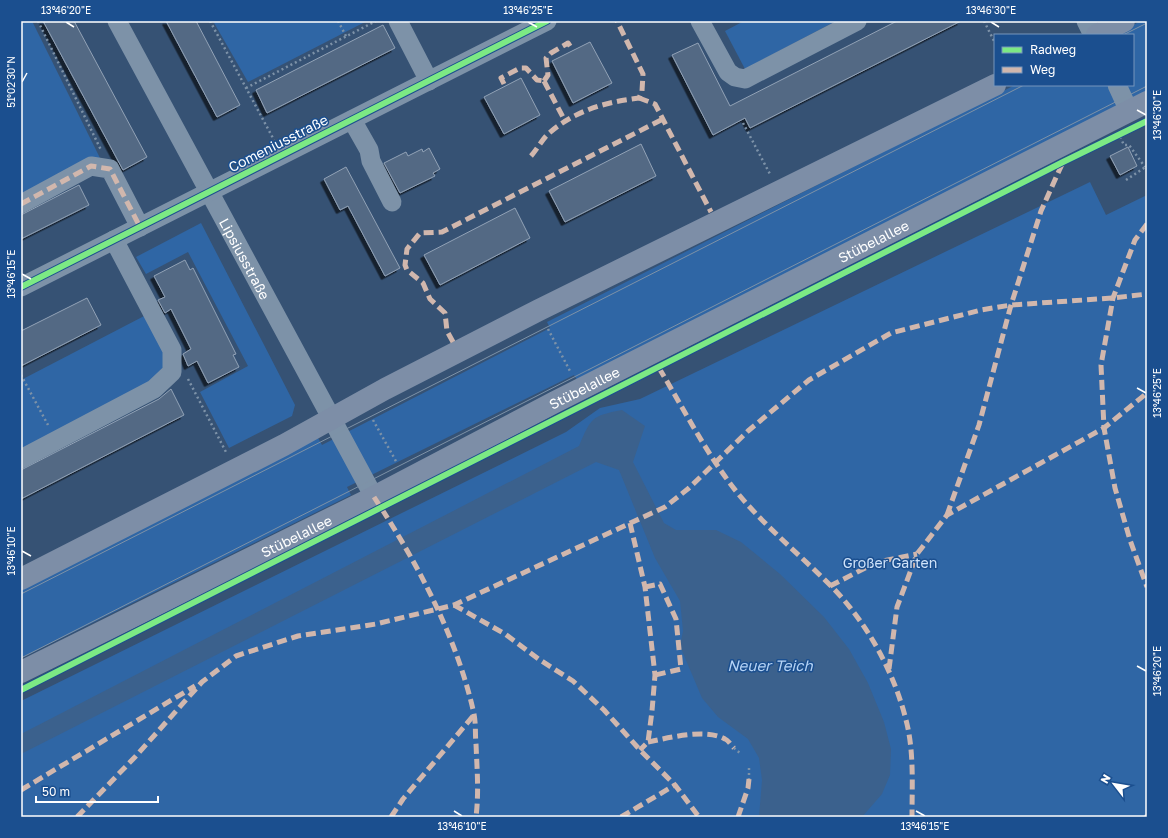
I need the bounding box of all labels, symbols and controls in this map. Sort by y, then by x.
text: 13°46'20"E [41,4,91,16]
text: 13°46'25"E [503,4,553,16]
text: 13°46'30"E [966,4,1016,16]
legend [994,34,1134,86]
text: Radweg [1030,42,1076,57]
text: 51°02'30"N [5,56,17,108]
text: Weg [1030,62,1055,77]
text: 13°46'30"E [1151,90,1163,140]
street label: Comeniusstraße [226,111,330,175]
street label: Lipsiusstraße [216,215,274,302]
street label: Stübelallee [835,216,911,266]
text: 13°46'15"E [5,250,17,298]
street label: Stübelallee [546,362,622,412]
text: 13°46'25"E [1151,368,1163,418]
street label: Stübelallee [258,511,334,560]
text: 13°46'10"E [5,526,17,576]
park label: Großer Garten [843,554,937,571]
text: 13°46'20"E [1151,646,1163,696]
water label: Neuer Teich [727,656,814,674]
north arrow [1094,764,1134,804]
text: N [1097,772,1113,786]
scale bar [36,778,158,804]
text: 50 m [42,784,70,799]
text: 13°46'10"E [437,820,487,832]
text: 13°46'15"E [901,820,949,832]

